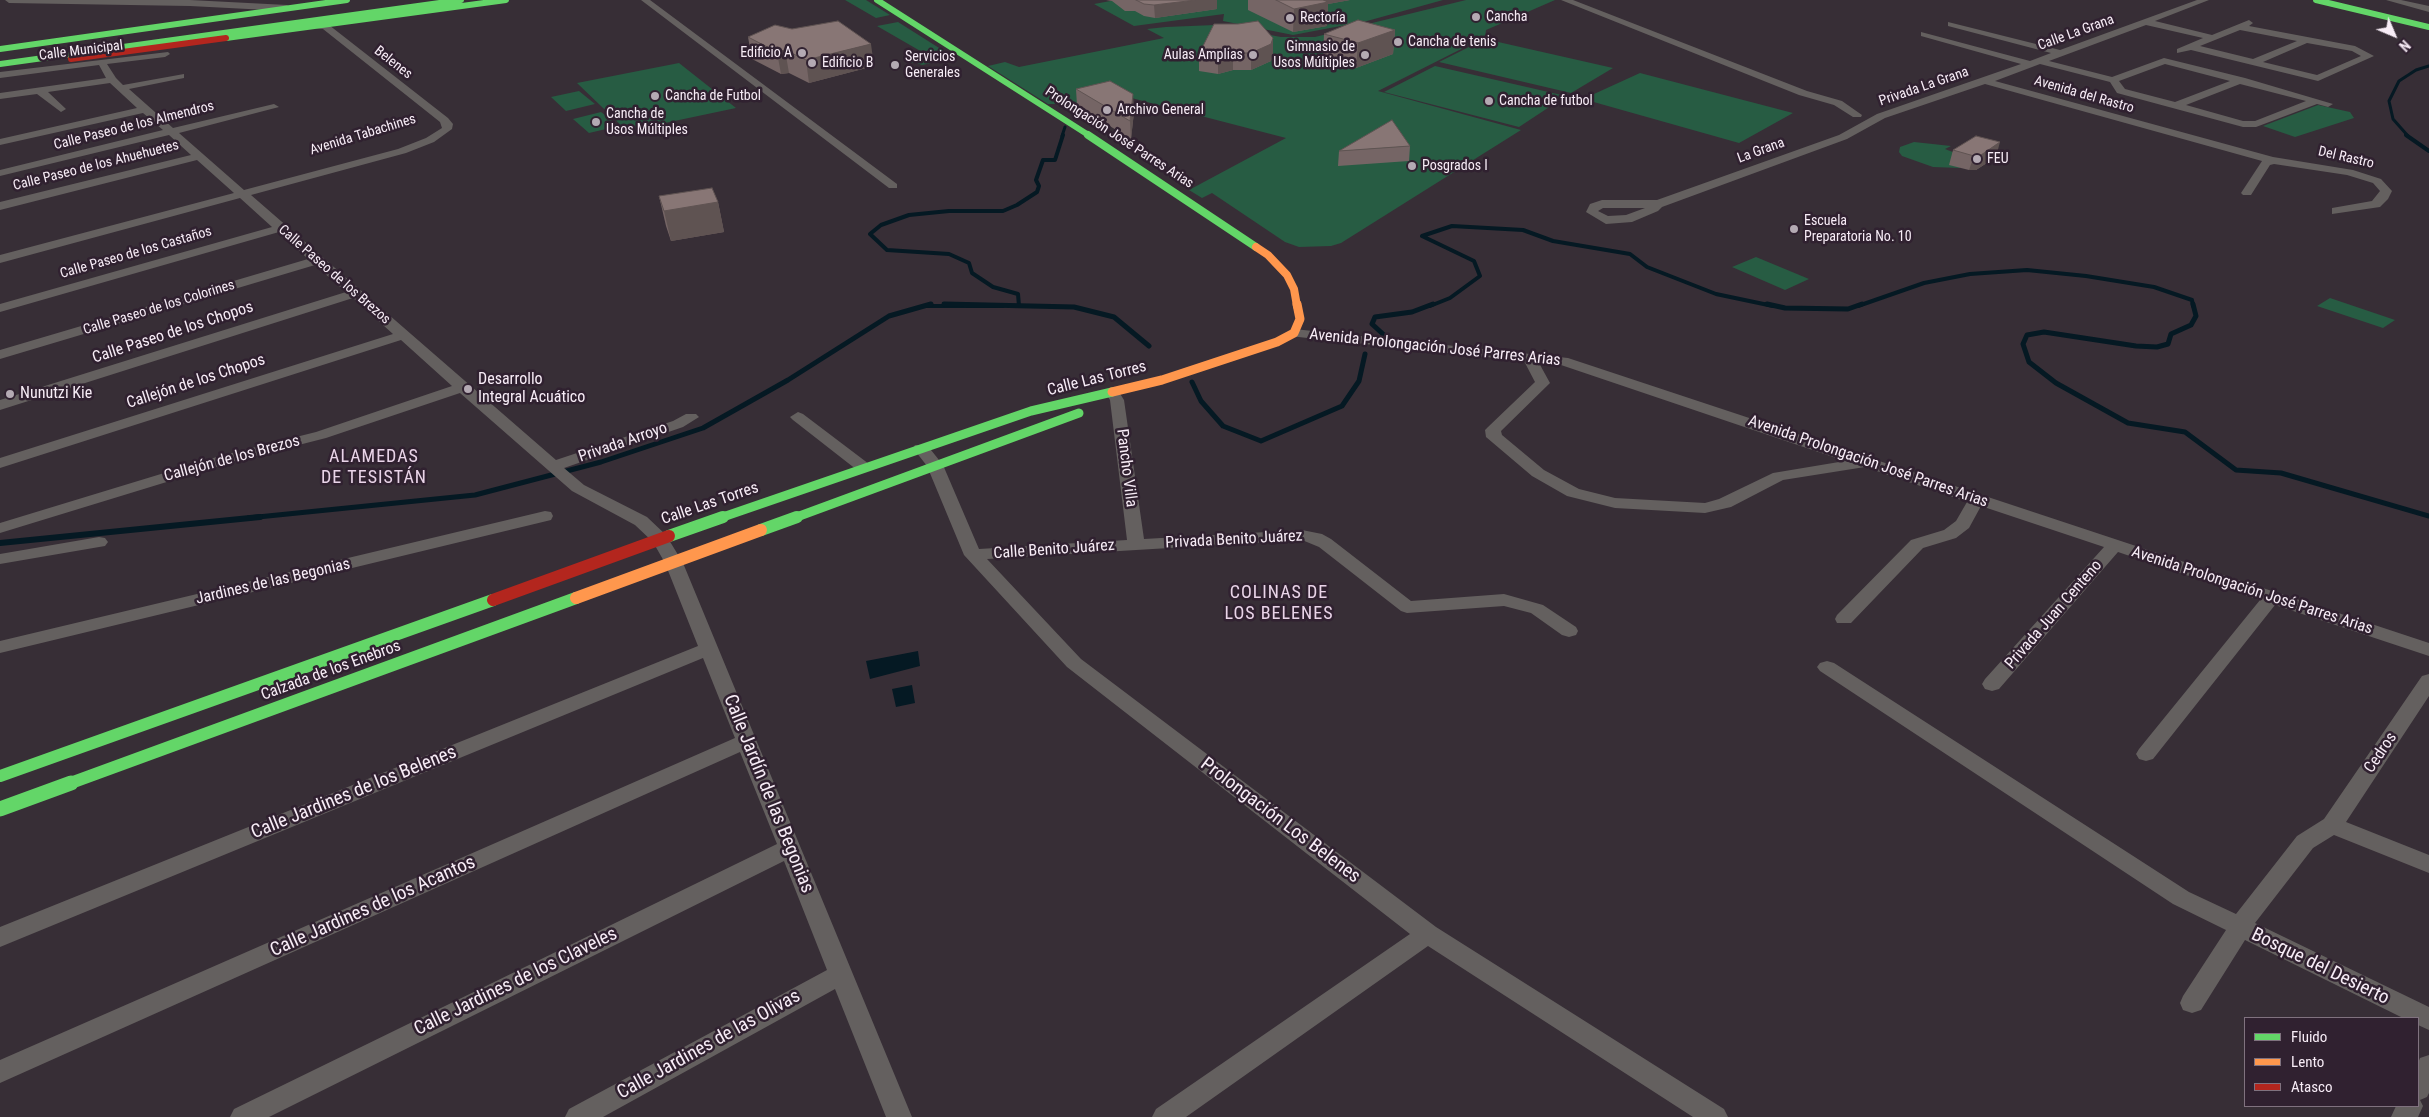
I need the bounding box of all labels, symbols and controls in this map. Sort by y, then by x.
place label: Cancha [1486,9,1527,25]
place label: Rectoría [1300,10,1346,26]
north arrow [2369,10,2419,60]
marker: Cancha [1470,11,1482,23]
street label: Calle La Grana [2036,11,2116,55]
marker: Rectoría [1284,12,1296,24]
place label: Cancha de tenis [1408,34,1496,50]
marker: Cancha de tenis [1392,36,1404,48]
text: N [2396,37,2413,54]
street label: Calle Municipal [38,38,124,64]
place label: Gimnasio de Usos Múltiples [1273,39,1355,72]
street label: Belenes [371,43,415,83]
place label: Edificio A [740,45,792,61]
marker: Edificio A [796,47,808,59]
place label: Aulas Amplias [1164,47,1243,63]
place label: Servicios Generales [905,49,960,82]
marker: Aulas Amplias [1247,49,1259,61]
marker: Gimnasio de Usos Múltiples [1359,49,1371,61]
place label: Edificio B [822,55,873,71]
marker: Edificio B [806,57,818,69]
marker: Servicios Generales [889,59,901,71]
street label: Privada La Grana [1877,64,1971,110]
street label: Avenida del Rastro [2032,73,2136,117]
street label: Prolongación José Parres Arias [1042,84,1196,192]
place label: Cancha de Futbol [665,88,761,104]
marker: Cancha de Futbol [649,90,661,102]
place label: Cancha de futbol [1499,93,1593,109]
marker: Cancha de futbol [1483,95,1495,107]
street label: Calle Paseo de los Almendros [52,98,216,154]
place label: Archivo General [1117,102,1204,118]
marker: Archivo General [1101,104,1113,116]
place label: Cancha de Usos Múltiples [606,106,688,138]
street label: Avenida Tabachines [308,111,418,159]
marker: Cancha de Usos Múltiples [590,116,602,128]
street label: La Grana [1735,135,1787,167]
street label: Calle Paseo de los Ahuehuetes [11,137,181,195]
street label: Del Rastro [2316,143,2376,173]
place label: FEU [1987,151,2009,167]
marker: FEU [1971,153,1983,165]
place label: Posgrados I [1422,158,1488,174]
marker: Posgrados I [1406,160,1418,172]
place label: Escuela Preparatoria No. 10 [1804,213,1912,246]
street label: Calle Paseo de los Brezos [275,222,393,328]
street label: Calle Paseo de los Castaños [58,223,214,283]
marker: Escuela Preparatoria No. 10 [1788,223,1800,235]
street label: Calle Paseo de los Colorines [81,277,237,339]
street label: Calle Paseo de los Chopos [90,298,256,368]
street label: Avenida Prolongación José Parres Arias [1308,325,1562,371]
street label: Callejón de los Chopos [124,351,268,413]
street label: Calle Las Torres [1045,357,1149,401]
place label: Desarrollo Integral Acuático [478,370,585,408]
marker: Desarrollo Integral Acuático [462,383,474,395]
place label: Nunutzi Kie [20,384,92,404]
marker: Nunutzi Kie [4,388,16,400]
street label: Avenida Prolongación José Parres Arias [1746,412,1990,512]
street label: Privada Arroyo [576,419,670,467]
street label: Pancho Villa [1112,428,1140,508]
street label: Callejón de los Brezos [162,432,302,486]
district label: ALAMEDAS DE TESISTÁN [320,446,428,488]
street label: Calle Las Torres [659,478,761,530]
street label: Privada Benito Juárez [1165,527,1303,553]
street label: Calle Benito Juárez [993,536,1115,564]
street label: Avenida Prolongación José Parres Arias [2129,543,2375,639]
street label: Jardines de las Begonias [194,555,352,609]
street label: Privada Juan Centeno [2001,557,2107,673]
district label: COLINAS DE LOS BELENES [1223,582,1335,624]
street label: Calzada de los Enebros [259,637,403,705]
street label: Calle Jardín de las Begonias [718,691,818,897]
street label: Cedros [2361,729,2401,777]
street label: Calle Jardines de los Belenes [248,741,460,845]
street label: Prolongación Los Belenes [1196,753,1364,889]
street label: Calle Jardines de los Acantos [267,851,479,963]
street label: Calle Jardines de los Claveles [411,923,621,1041]
street label: Bosque del Desierto [2247,924,2393,1010]
street label: Calle Jardines de las Olivas [613,985,805,1105]
legend [2244,1017,2419,1107]
text: Fluido [2291,1028,2327,1046]
text: Lento [2291,1053,2324,1071]
text: Atasco [2291,1078,2332,1096]

